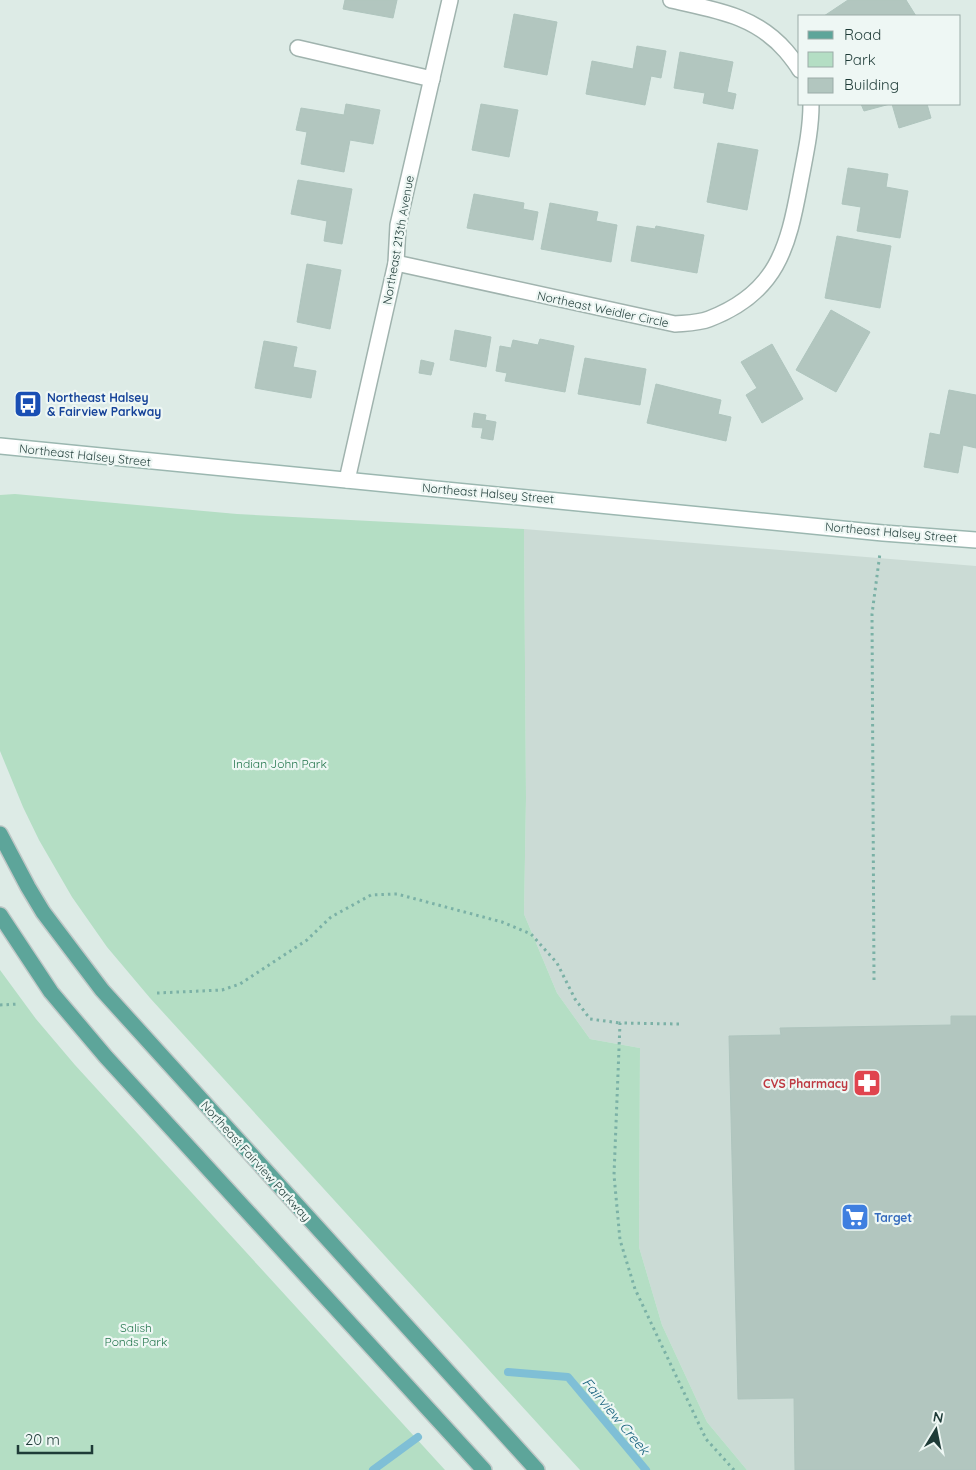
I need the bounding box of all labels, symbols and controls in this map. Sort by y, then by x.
legend [798,15,961,105]
text: Road [844,25,881,44]
text: Park [844,50,876,69]
text: Building [844,75,899,94]
street label: Northeast 213th Avenue [379,174,417,306]
street label: Northeast Weidler Circle [536,288,670,330]
bus stop icon: Northeast Halsey & Fairview Parkway [13,389,43,419]
place label: Northeast Halsey & Fairview Parkway [47,390,161,419]
street label: Northeast Halsey Street [18,441,152,469]
street label: Northeast Halsey Street [421,480,555,506]
street label: Northeast Halsey Street [824,519,958,545]
park label: Indian John Park [233,756,327,771]
pharmacy icon: CVS Pharmacy [852,1068,882,1098]
place label: CVS Pharmacy [763,1076,848,1091]
street label: Northeast Fairview Parkway [198,1098,314,1224]
supermarket icon: Target [840,1202,870,1232]
place label: Target [874,1210,912,1225]
park label: Salish Ponds Park [105,1320,167,1349]
water label: Fairview Creek [578,1374,655,1459]
north arrow [911,1405,961,1455]
text: N [932,1407,945,1427]
scale bar [18,1422,91,1454]
text: 20 m [25,1430,60,1449]

